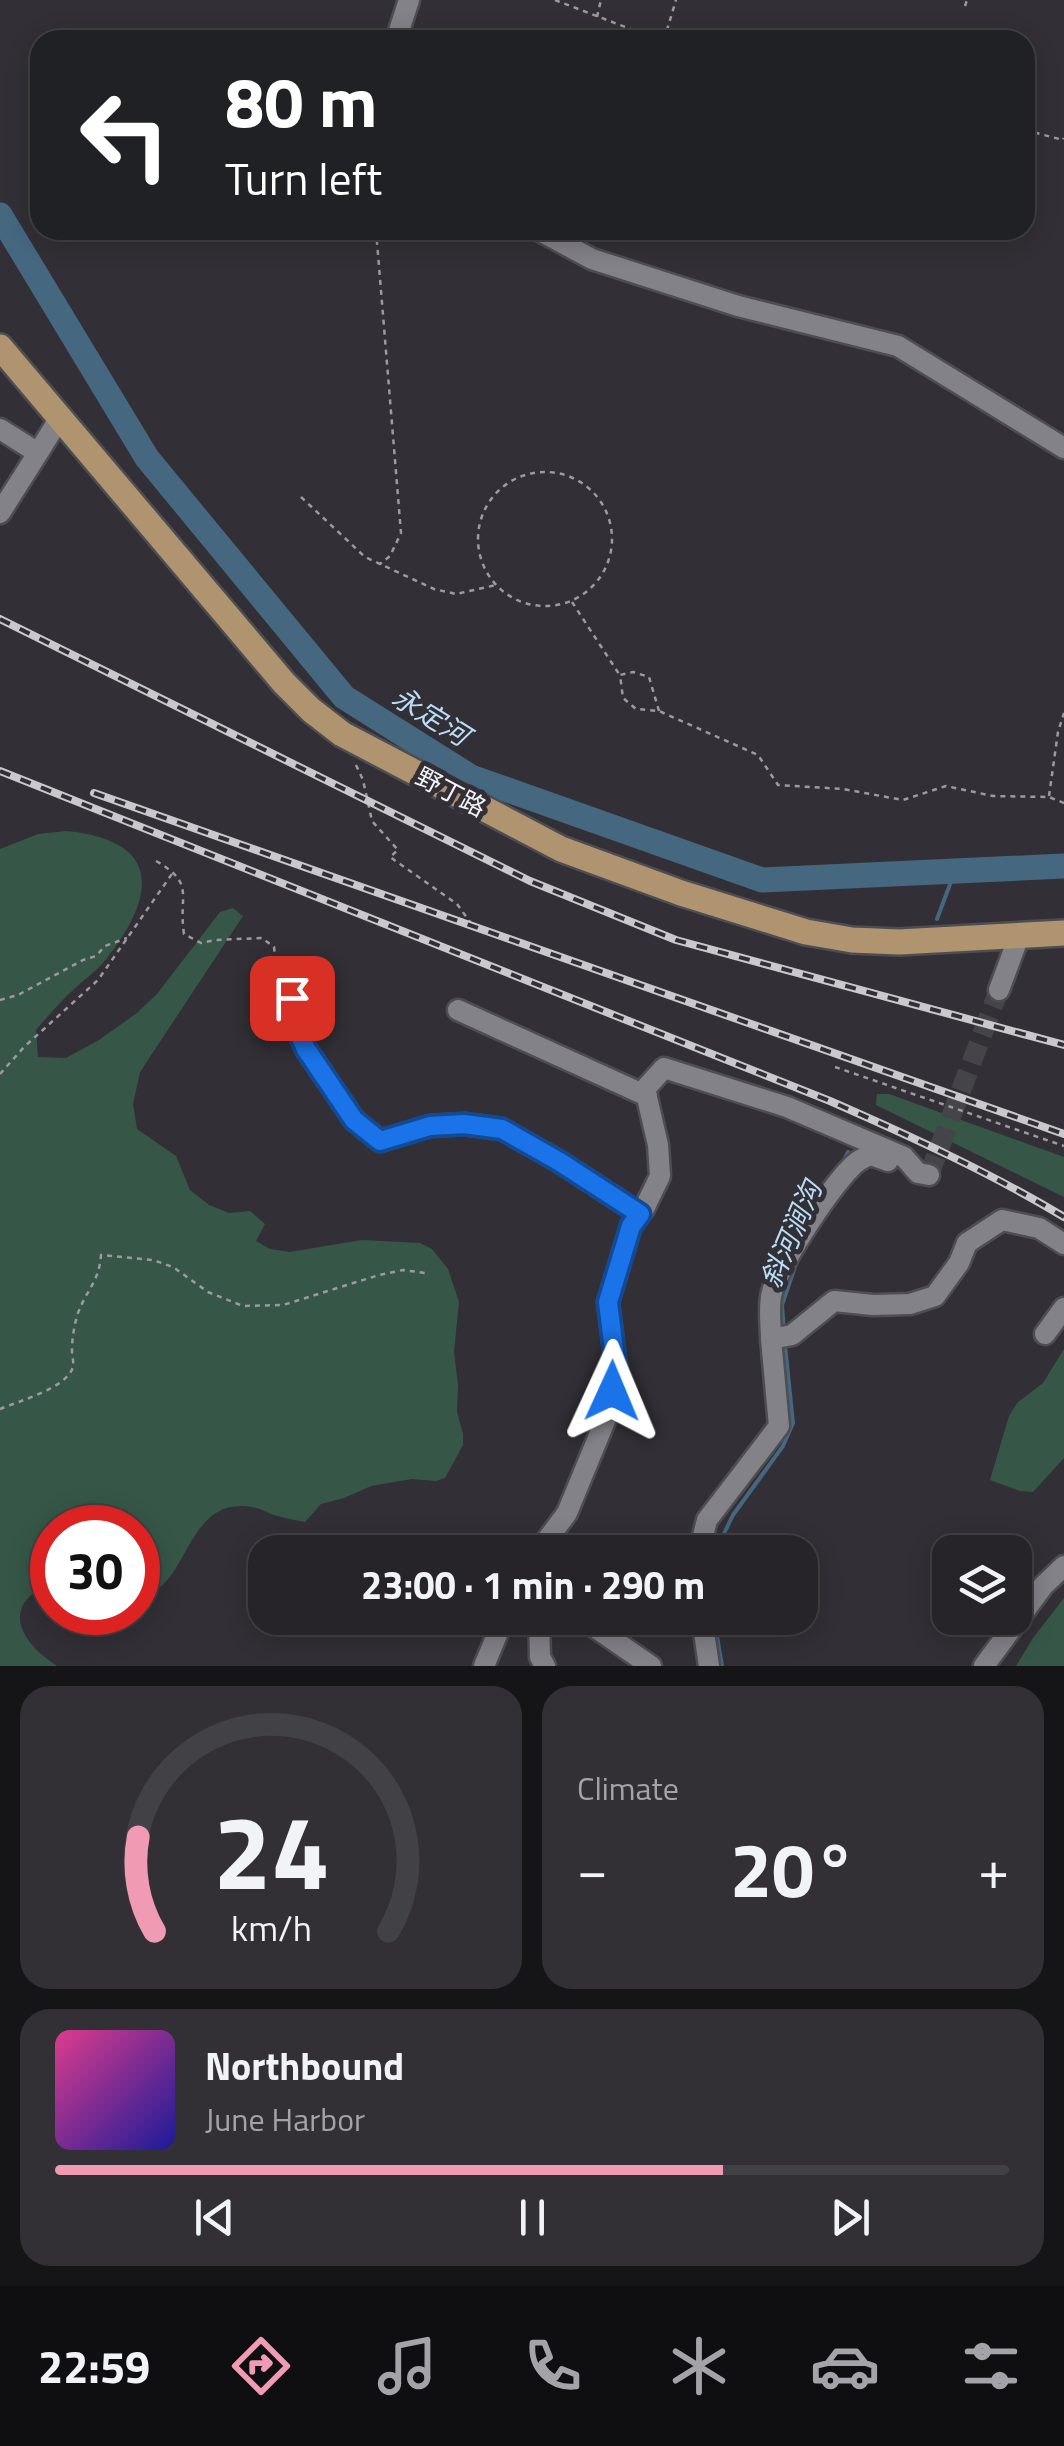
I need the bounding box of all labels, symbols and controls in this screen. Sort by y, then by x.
text: 80 m [225,48,378,154]
icon: left [60,70,190,200]
text: Turn left [225,144,382,212]
water label: 永定河 [384,675,483,759]
street label: 野丁路 [409,758,493,826]
pin [250,956,335,1041]
icon: arrive [265,971,320,1026]
water label: 斜河涧沟 [749,1171,833,1294]
position arrow [560,1339,664,1443]
speed limit sign: 30 [30,1505,160,1635]
map controls [932,1535,1032,1635]
button: layers [932,1535,1032,1635]
text: 23:00 · 1 min · 290 m [361,1556,705,1614]
text: Climate [577,1764,679,1812]
text: 24 [213,1771,329,1929]
text: 20° [730,1812,856,1926]
text: − [577,1827,608,1910]
text: + [978,1827,1009,1910]
text: km/h [231,1900,311,1955]
text: Northbound [205,2037,404,2095]
text: June Harbor [205,2095,365,2143]
icon: previous [187,2190,242,2245]
icon: pause [505,2190,560,2245]
icon: next [823,2190,878,2245]
icon: directions [226,2331,296,2401]
icon: music [372,2331,442,2401]
icon: phone [518,2331,588,2401]
icon: climate [664,2331,734,2401]
icon: car [810,2331,880,2401]
icon: filters [956,2331,1026,2401]
text: 22:59 [38,2332,150,2400]

